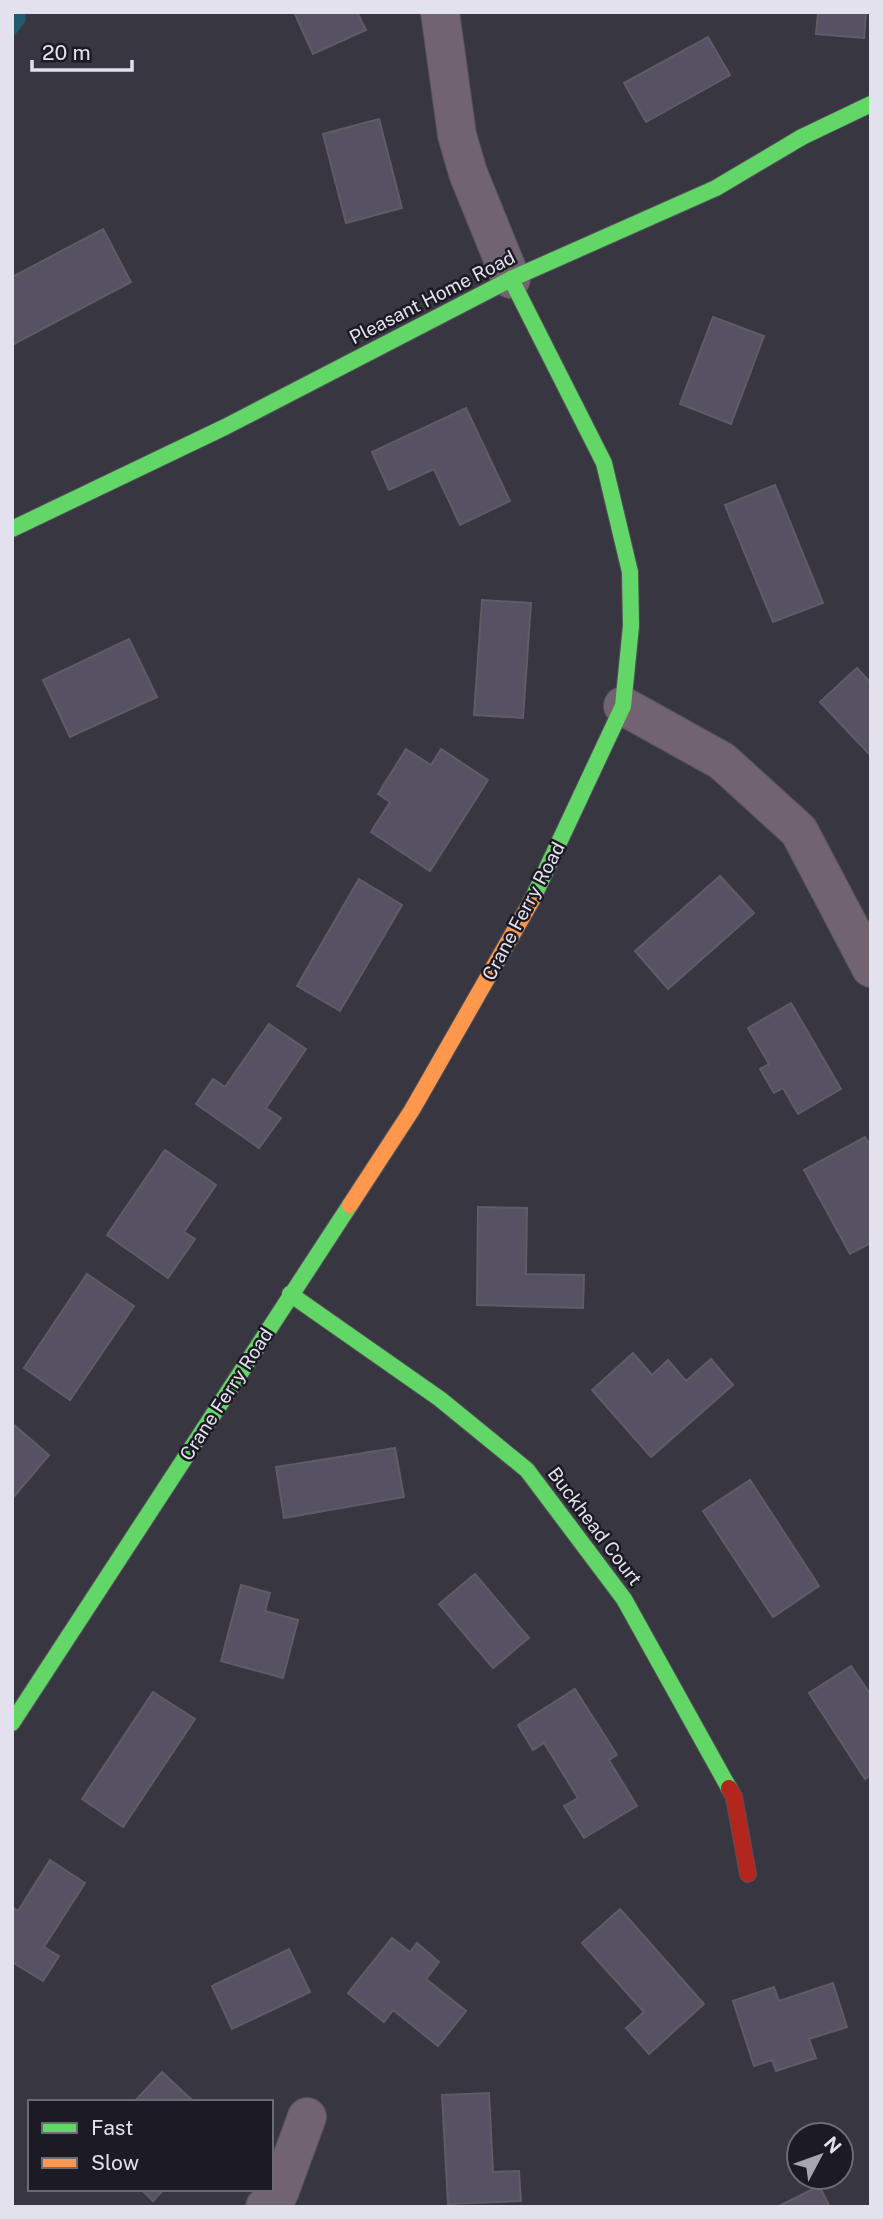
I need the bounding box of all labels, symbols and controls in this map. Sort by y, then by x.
scale bar [32,28,131,72]
text: 20 m [42,40,91,65]
street label: Pleasant Home Road [345,246,519,348]
street label: Crane Ferry Road [477,838,569,984]
street label: Crane Ferry Road [175,1324,277,1464]
street label: Buckhead Court [543,1463,647,1589]
legend [28,2100,273,2191]
text: Fast [91,2115,133,2140]
north arrow [785,2121,855,2191]
text: N [820,2132,846,2158]
text: Slow [91,2150,139,2175]

